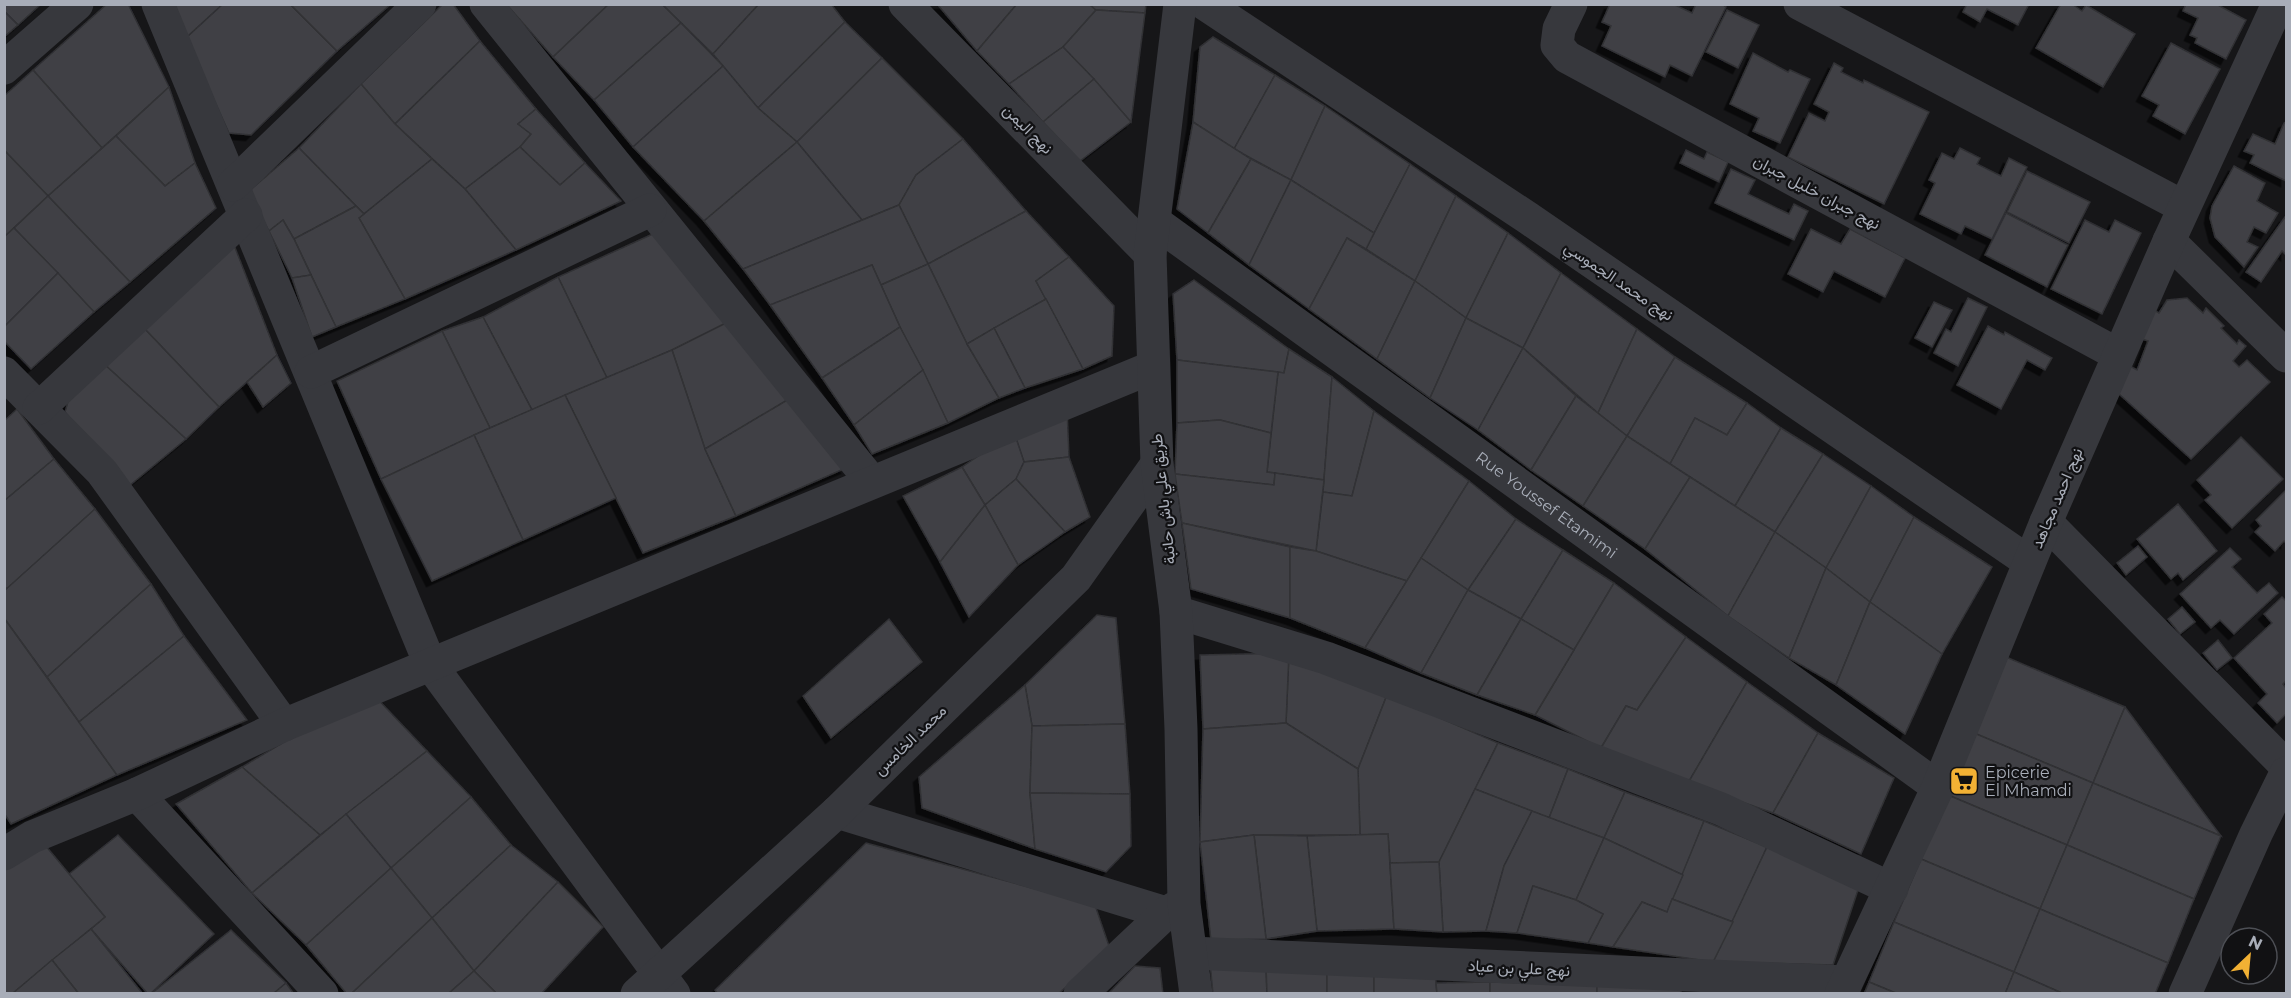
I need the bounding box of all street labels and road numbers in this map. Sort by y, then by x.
street label: نهج اليمن [998,100,1057,159]
street label: نهج جبران خليل جبران [1749,151,1884,235]
street label: نهج محمد الجموسي [1559,237,1677,328]
street label: طريق علي باش حانبة [1147,432,1183,565]
street label: نهج احمد مجاهد [2027,445,2089,552]
street label: Rue Youssef Etamimi [1472,447,1621,562]
street label: محمد الخامس [870,701,951,780]
street label: نهج علي بن عياد [1467,956,1571,984]

